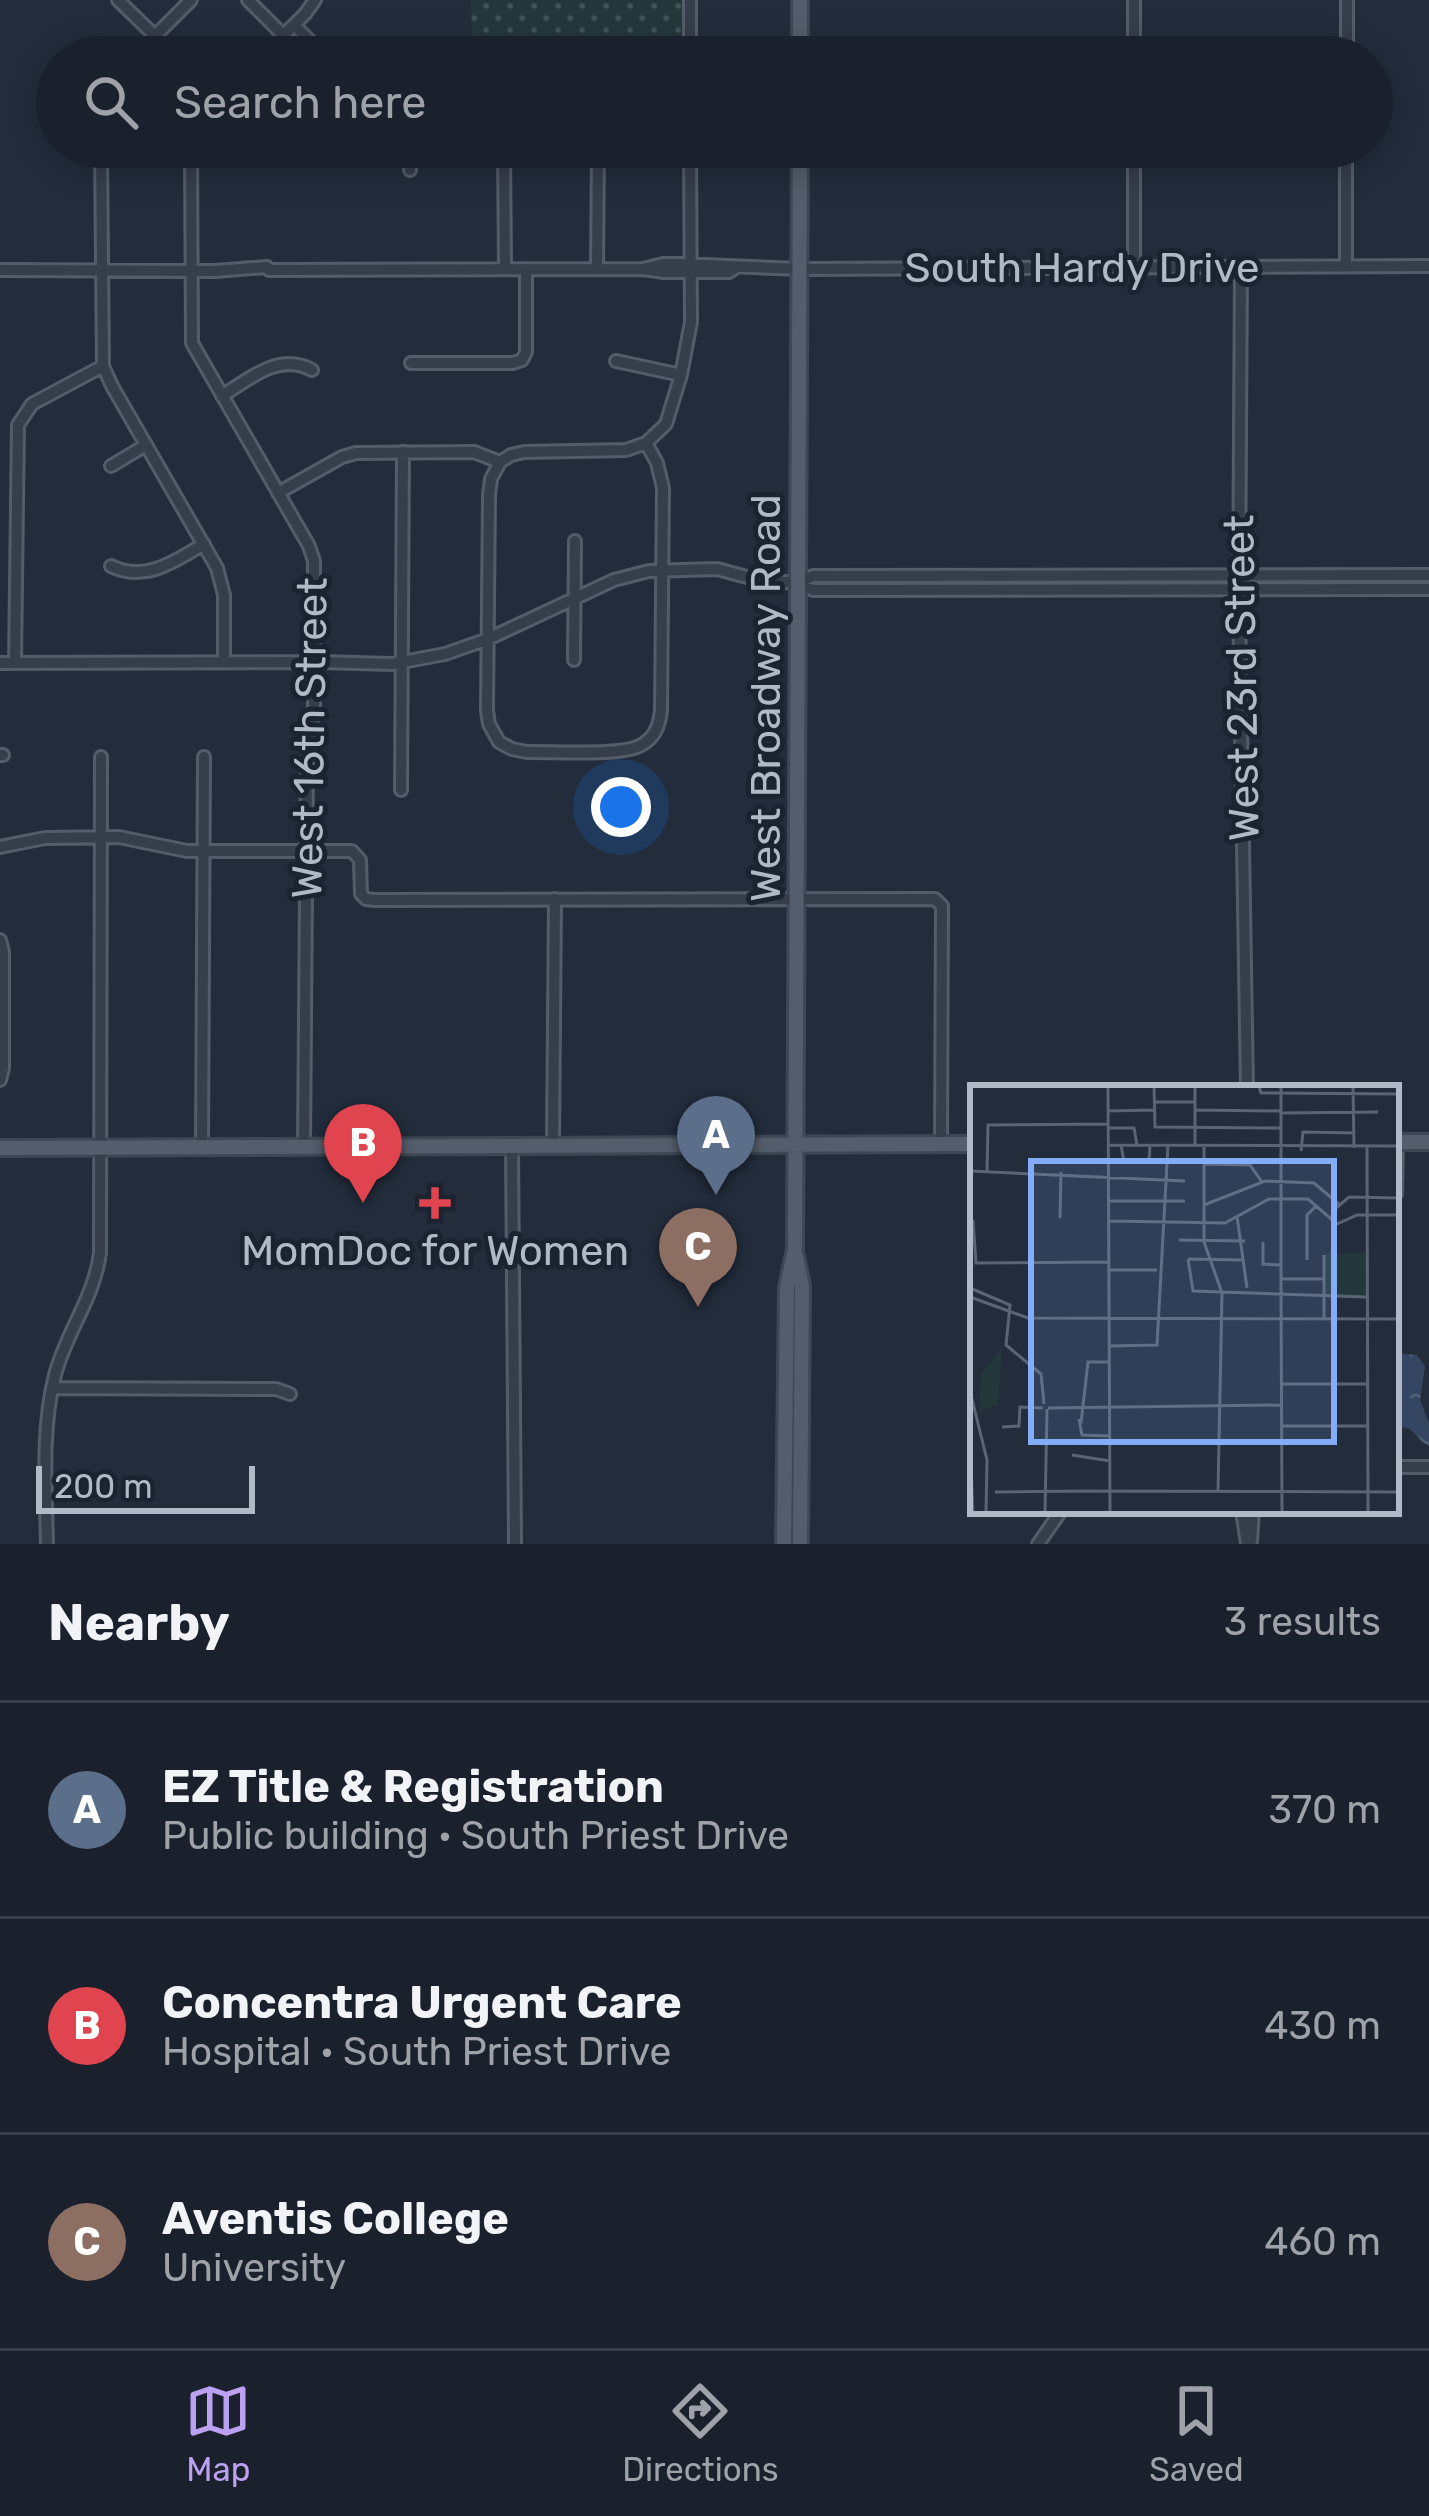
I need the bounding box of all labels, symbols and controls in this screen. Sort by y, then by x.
search box [36,36,1393,168]
icon: search [78,69,144,135]
text: Search here [174,76,426,129]
street label: South Hardy Drive [905,243,1259,293]
street label: West Broadway Road [741,494,791,902]
street label: West 23rd Street [1214,514,1270,842]
street label: West 16th Street [282,577,338,899]
your location [591,777,651,837]
inset map [970,1085,1399,1514]
pin: A [677,1096,755,1195]
pin: B [324,1104,402,1203]
marker: MomDoc for Women [419,1187,451,1219]
pin: C [659,1208,737,1307]
place label: MomDoc for Women [241,1226,629,1276]
scale bar [36,1460,255,1513]
text: 200 m [54,1467,153,1506]
text: Nearby [48,1592,230,1653]
text: 3 results [1224,1599,1381,1645]
text: EZ Title & Registration [162,1760,664,1813]
text: A [73,1787,101,1833]
text: 370 m [1269,1787,1381,1833]
text: Public building · South Priest Drive [162,1813,789,1859]
text: Concentra Urgent Care [162,1976,682,2029]
text: B [73,2003,101,2049]
text: 430 m [1264,2003,1381,2049]
text: Hospital · South Priest Drive [162,2029,671,2075]
text: Aventis College [162,2192,509,2245]
text: C [73,2219,101,2265]
text: 460 m [1264,2219,1381,2265]
text: University [162,2245,346,2291]
tab: Map [185,2378,251,2489]
tab: Directions [622,2378,779,2489]
tab: Saved [1149,2378,1244,2489]

